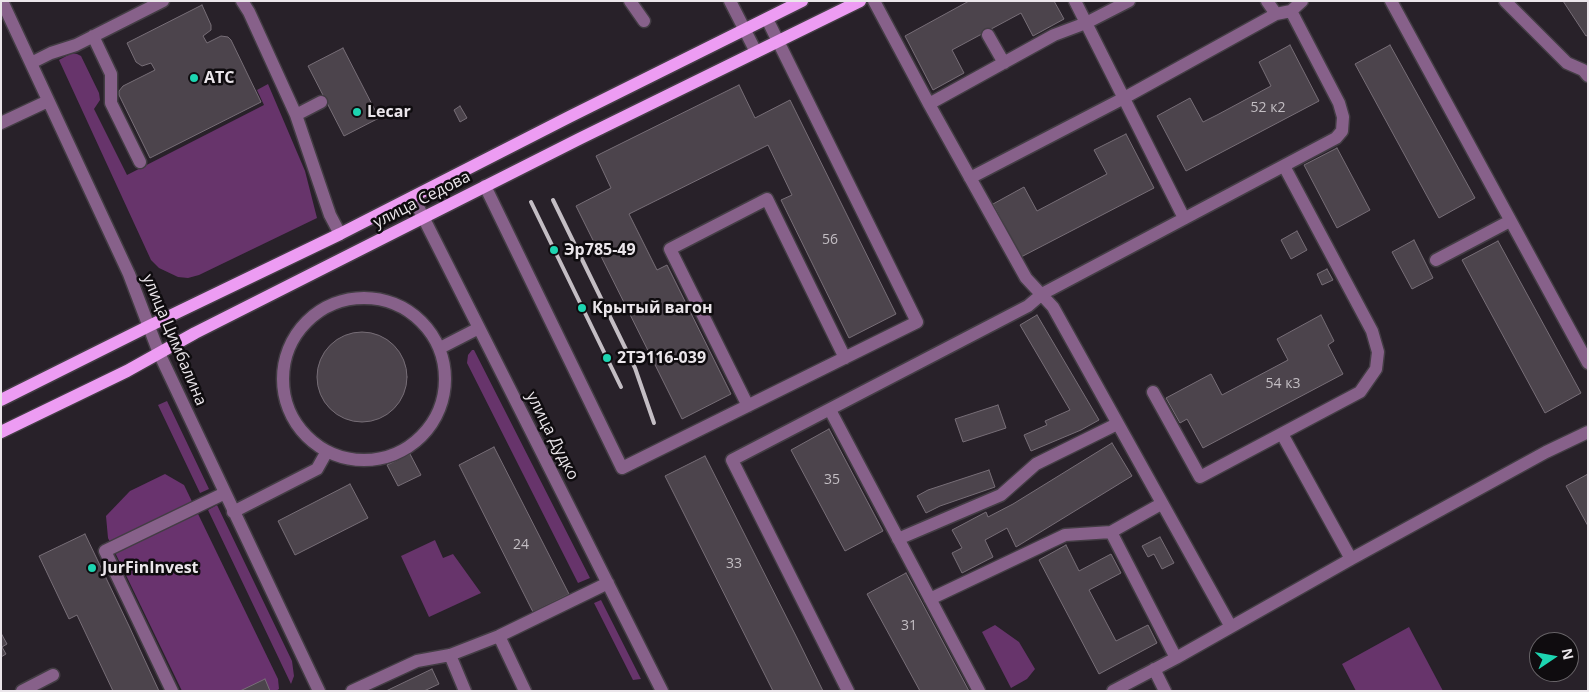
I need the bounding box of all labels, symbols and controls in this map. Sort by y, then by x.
place label: АТС [204,68,234,88]
marker: АТС [188,72,200,84]
house number: 52 к2 [1251,100,1285,116]
place label: Lecar [367,102,411,122]
marker: Lecar [351,106,363,118]
street label: улица Седова [370,167,474,233]
house number: 56 [822,232,838,248]
place label: Эр785-49 [564,240,636,260]
marker: Эр785-49 [548,244,560,256]
street label: улица Цимбалина [138,271,210,409]
place label: Крытый вагон [592,298,712,318]
marker: Крытый вагон [576,302,588,314]
place label: 2ТЭ116-039 [617,348,706,368]
marker: 2ТЭ116-039 [601,352,613,364]
house number: 54 к3 [1266,376,1300,392]
street label: улица Дудко [522,389,582,483]
house number: 35 [824,472,840,488]
house number: 24 [513,537,529,553]
house number: 33 [726,556,742,572]
place label: JurFinInvest [102,558,199,578]
marker: JurFinInvest [86,562,98,574]
house number: 31 [901,618,917,634]
north arrow [1529,632,1579,682]
text: N [1558,646,1579,662]

